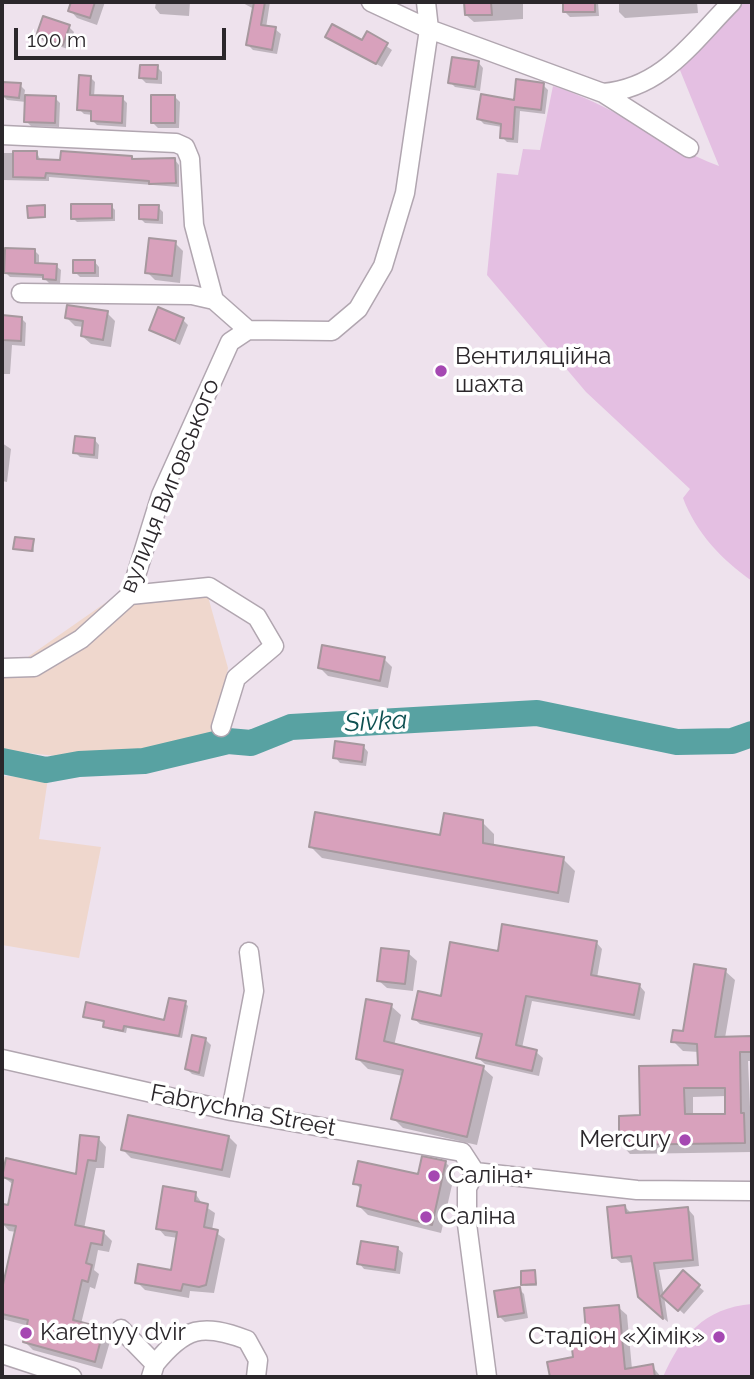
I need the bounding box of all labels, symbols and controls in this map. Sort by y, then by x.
scale bar [18,14,229,58]
text: 100 m [27,27,86,52]
place label: Вентиляційна шахта [455,343,611,399]
marker: Вентиляційна шахта [433,363,449,379]
street label: вулиця Виговського [114,375,226,597]
water label: Sivka [344,705,408,739]
street label: Fabrychna Street [148,1079,338,1143]
place label: Mercury [579,1126,671,1154]
marker: Mercury [677,1132,693,1148]
place label: Саліна+ [448,1162,533,1190]
marker: Саліна+ [426,1168,442,1184]
place label: Саліна [440,1203,516,1231]
marker: Саліна [418,1209,434,1225]
place label: Karetnyy dvir [40,1319,186,1347]
place label: Стадіон «Хімік» [528,1323,705,1351]
marker: Karetnyy dvir [18,1325,34,1341]
marker: Стадіон «Хімік» [711,1329,727,1345]

